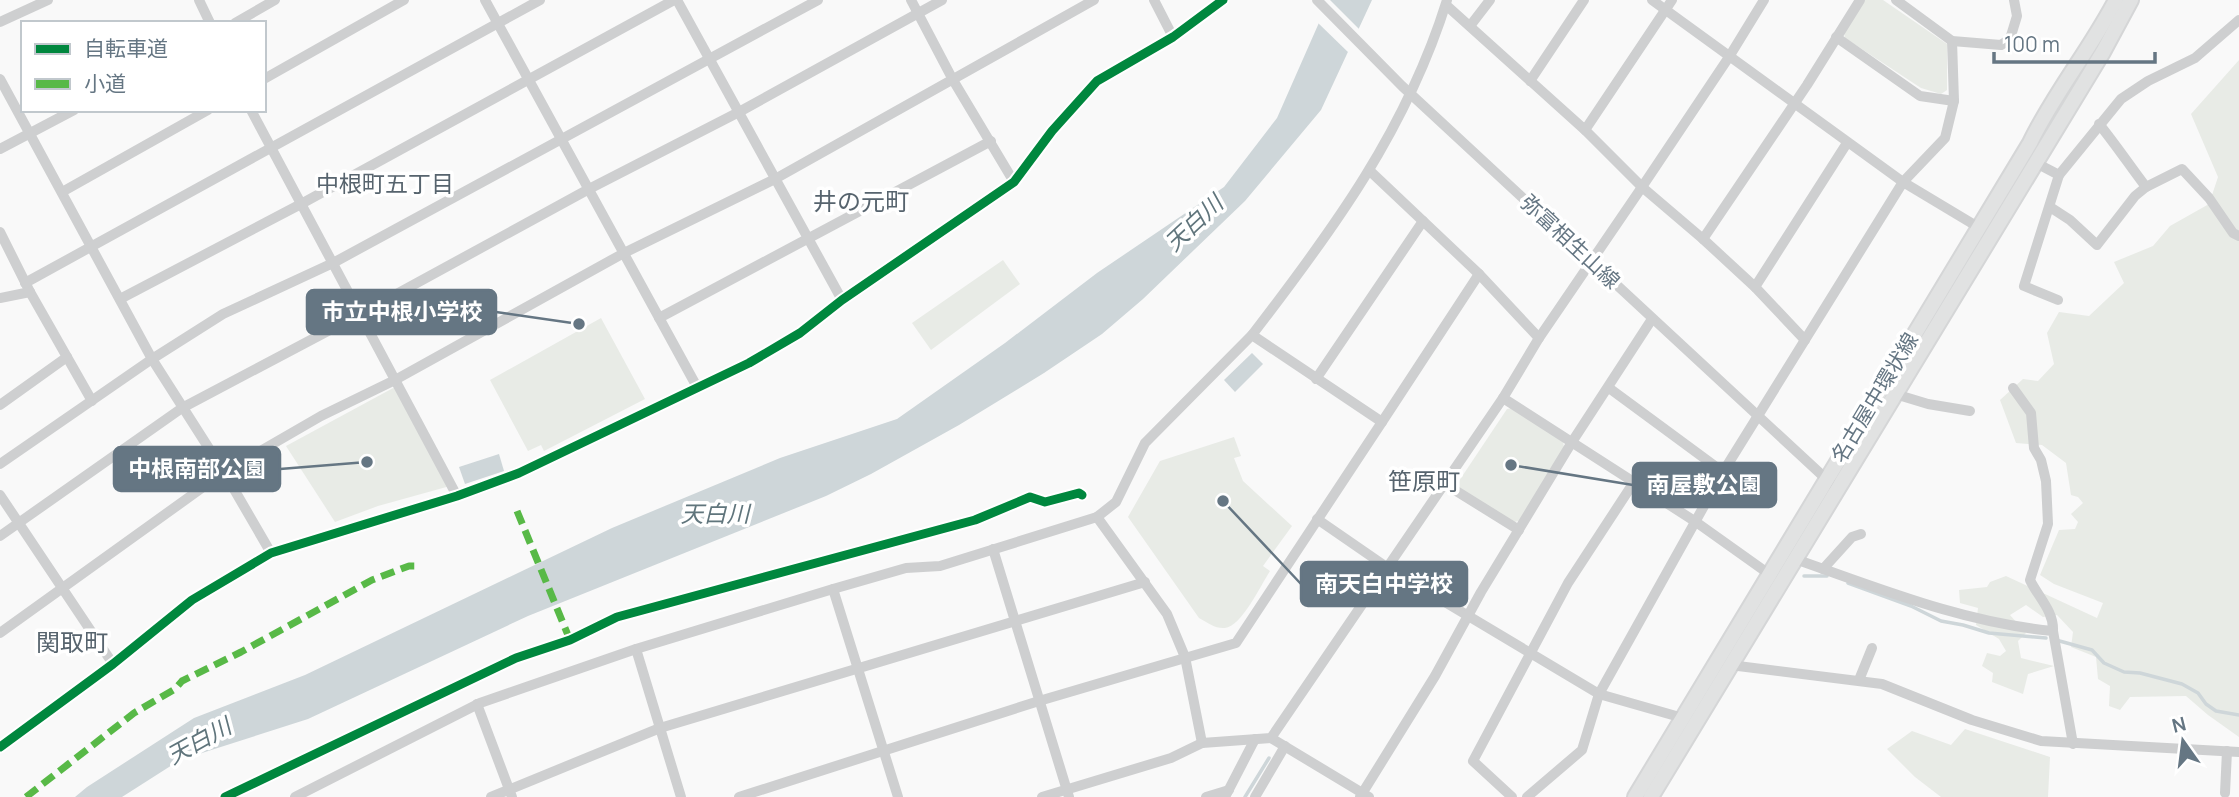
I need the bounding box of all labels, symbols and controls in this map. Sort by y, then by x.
legend [21,21,266,112]
scale bar [1994,21,2155,65]
text: 100 m [2004,30,2060,58]
text: 自転車道 [84,34,168,62]
text: 小道 [84,69,126,97]
district label: 中根町五丁目 [316,167,454,199]
district label: 井の元町 [813,184,909,217]
water label: 天白川 [1157,185,1232,257]
street label: 弥富相生山線 [1515,188,1626,294]
callout: 市立中根小学校 [307,290,496,334]
text: 市立中根小学校 [322,295,483,327]
street label: 名古屋中環状線 [1824,327,1924,468]
callout: 中根南部公園 [114,447,280,491]
text: 中根南部公園 [128,452,266,484]
callout: 南屋敷公園 [1633,463,1776,507]
district label: 笹原町 [1388,464,1460,497]
text: 南屋敷公園 [1647,468,1762,500]
water label: 天白川 [681,497,753,529]
callout: 南天白中学校 [1301,562,1467,606]
text: 南天白中学校 [1315,567,1453,599]
district label: 関取町 [36,625,108,658]
north arrow [2148,706,2218,776]
water label: 天白川 [161,708,239,771]
text: N [2169,710,2189,739]

